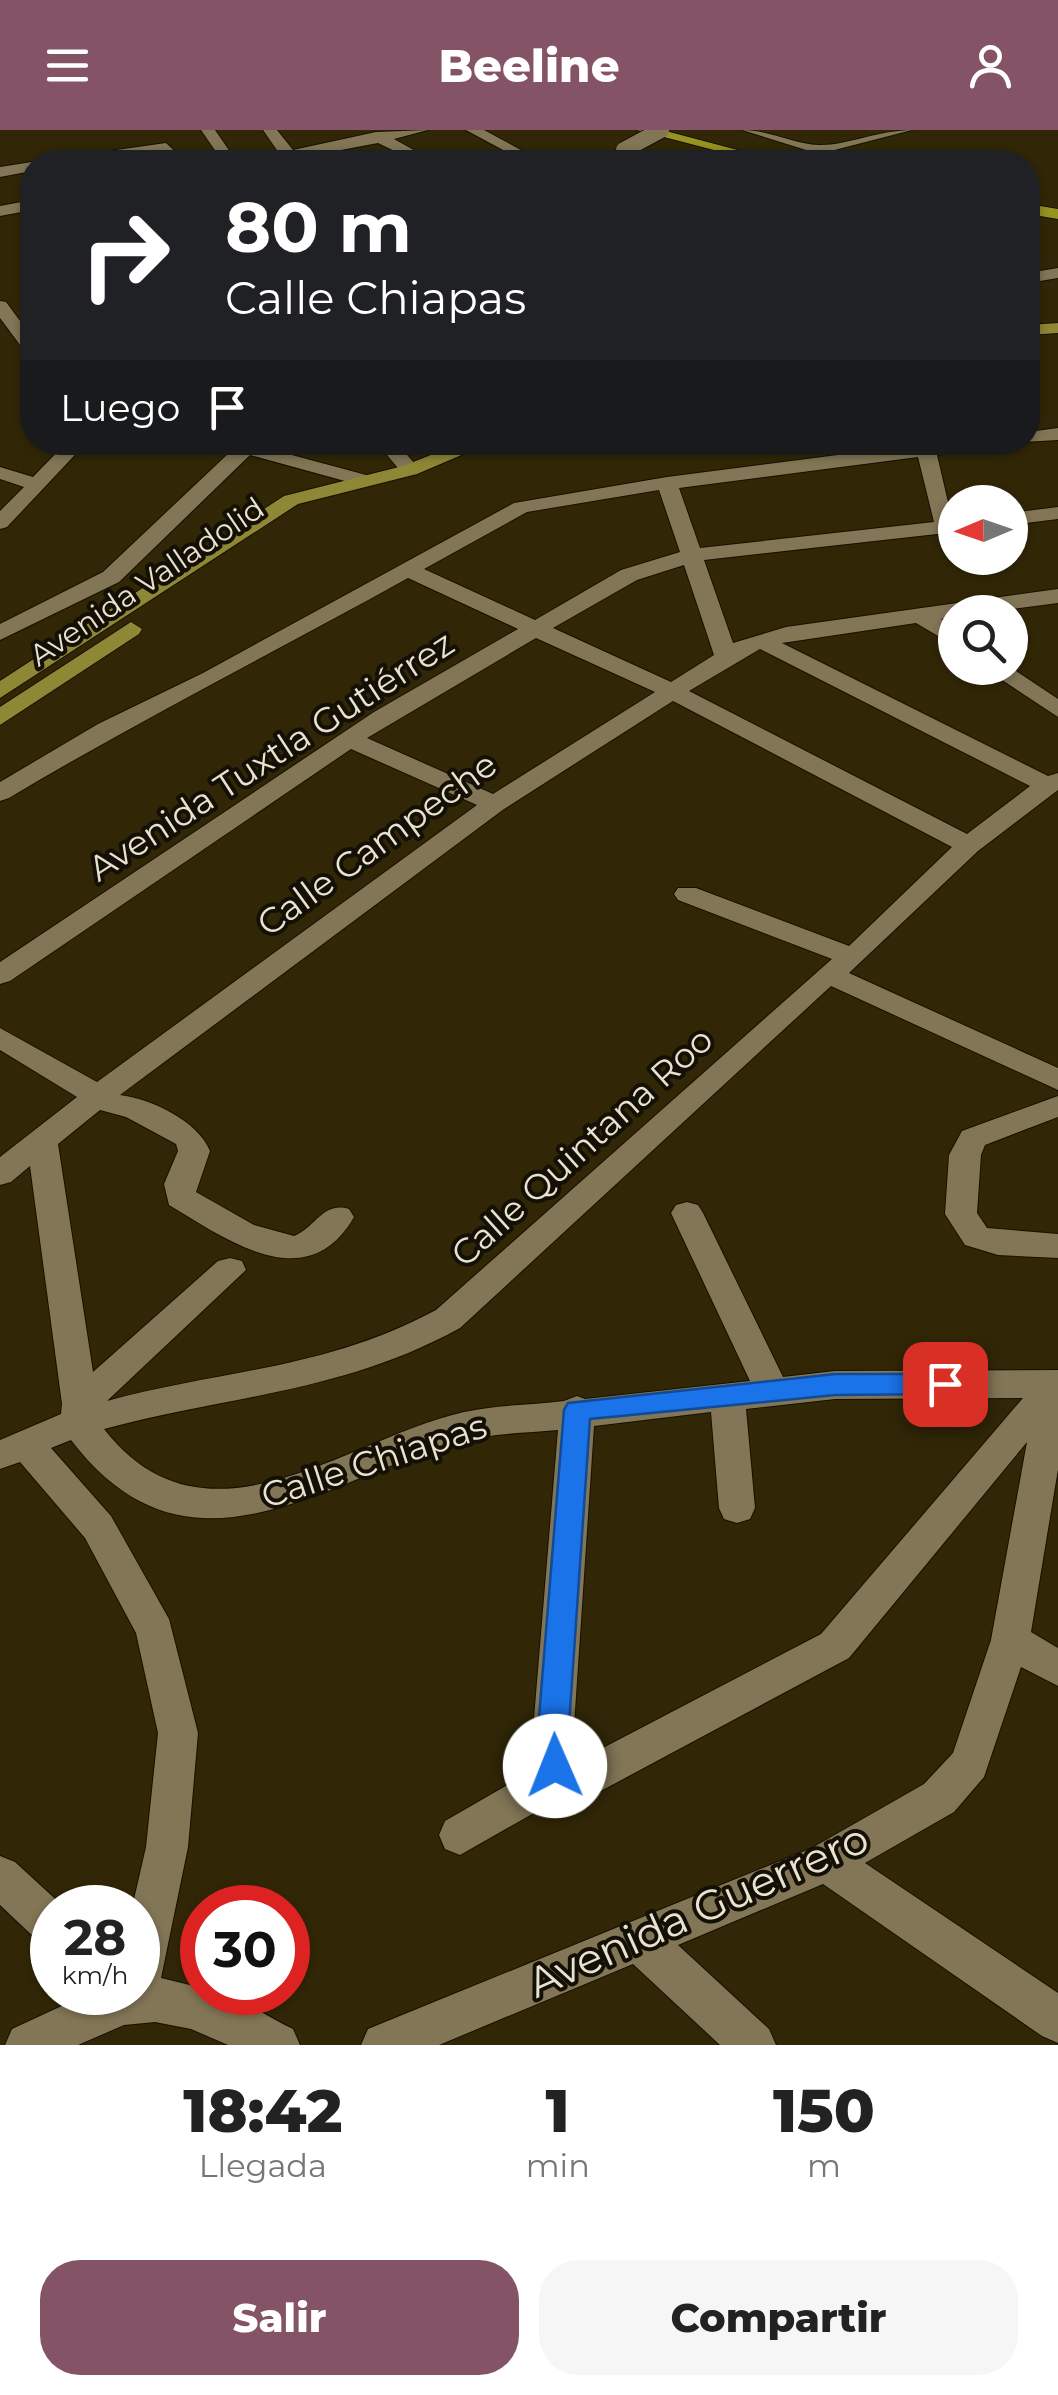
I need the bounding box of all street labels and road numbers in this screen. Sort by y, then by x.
street label: Avenida Valladolid [22,489,271,674]
street label: Avenida Tuxtla Gutiérrez [80,621,462,890]
street label: Calle Campeche [248,742,505,945]
street label: Calle Quintana Roo [442,1018,721,1275]
street label: Calle Chiapas [256,1404,492,1517]
street label: Avenida Guerrero [520,1812,876,2008]

